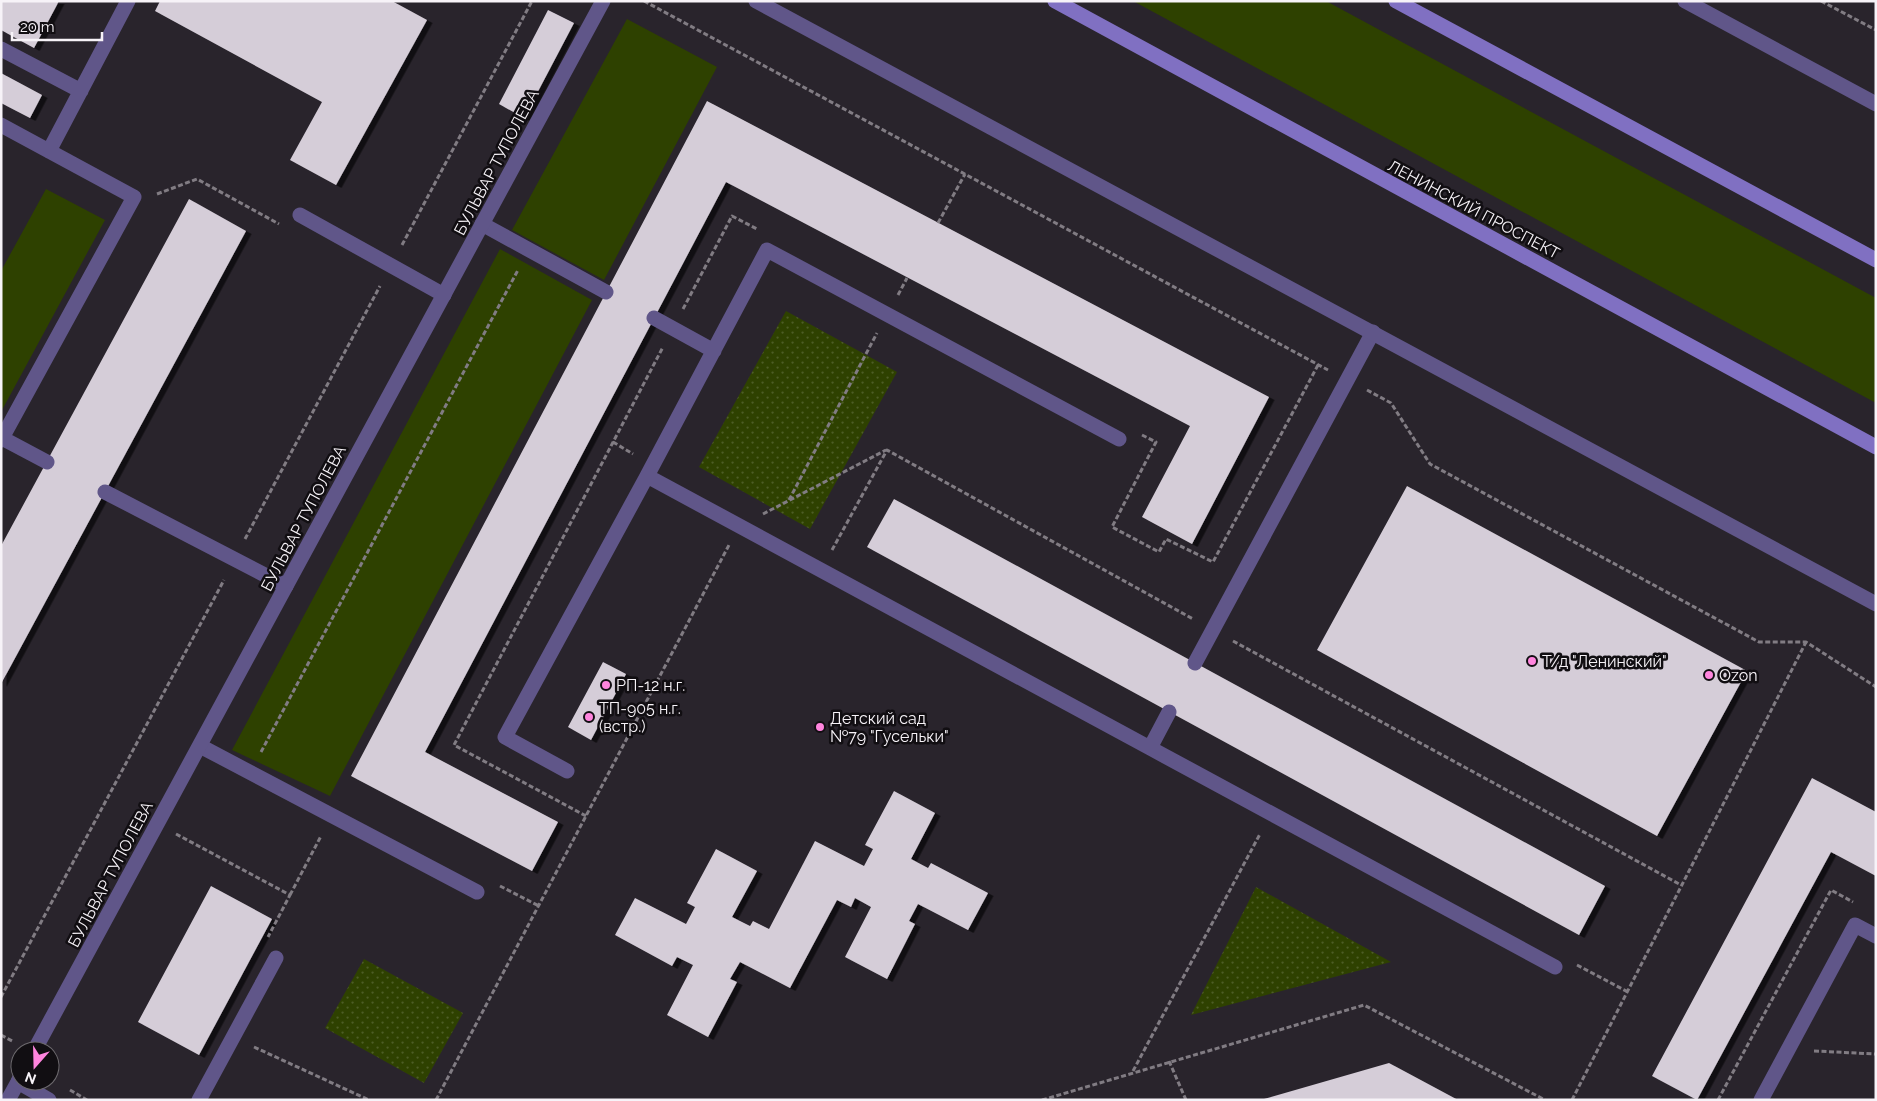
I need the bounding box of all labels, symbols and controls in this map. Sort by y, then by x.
scale bar [12,10,102,42]
text: 20 m [20,18,55,36]
street label: БУЛЬВАР ТУПОЛЕВА [450,86,543,238]
street label: ЛЕНИНСКИЙ ПРОСПЕКТ [1384,156,1563,263]
street label: БУЛЬВАР ТУПОЛЕВА [257,442,350,594]
place label: Т/д "Ленинский" [1542,652,1667,671]
marker: Т/д "Ленинский" [1526,655,1538,667]
place label: Ozon [1719,666,1758,685]
marker: Ozon [1703,669,1715,681]
place label: РП-12 н.г. [616,676,685,695]
marker: РП-12 н.г. [600,679,612,691]
place label: ТП-905 н.г. (встр.) [599,699,681,736]
place label: Детский сад №79 "Гусельки" [830,709,949,746]
marker: ТП-905 н.г. (встр.) [583,711,595,723]
marker: Детский сад №79 "Гусельки" [814,721,826,733]
street label: БУЛЬВАР ТУПОЛЕВА [64,798,157,950]
north arrow [10,1041,60,1091]
text: N [23,1069,38,1088]

